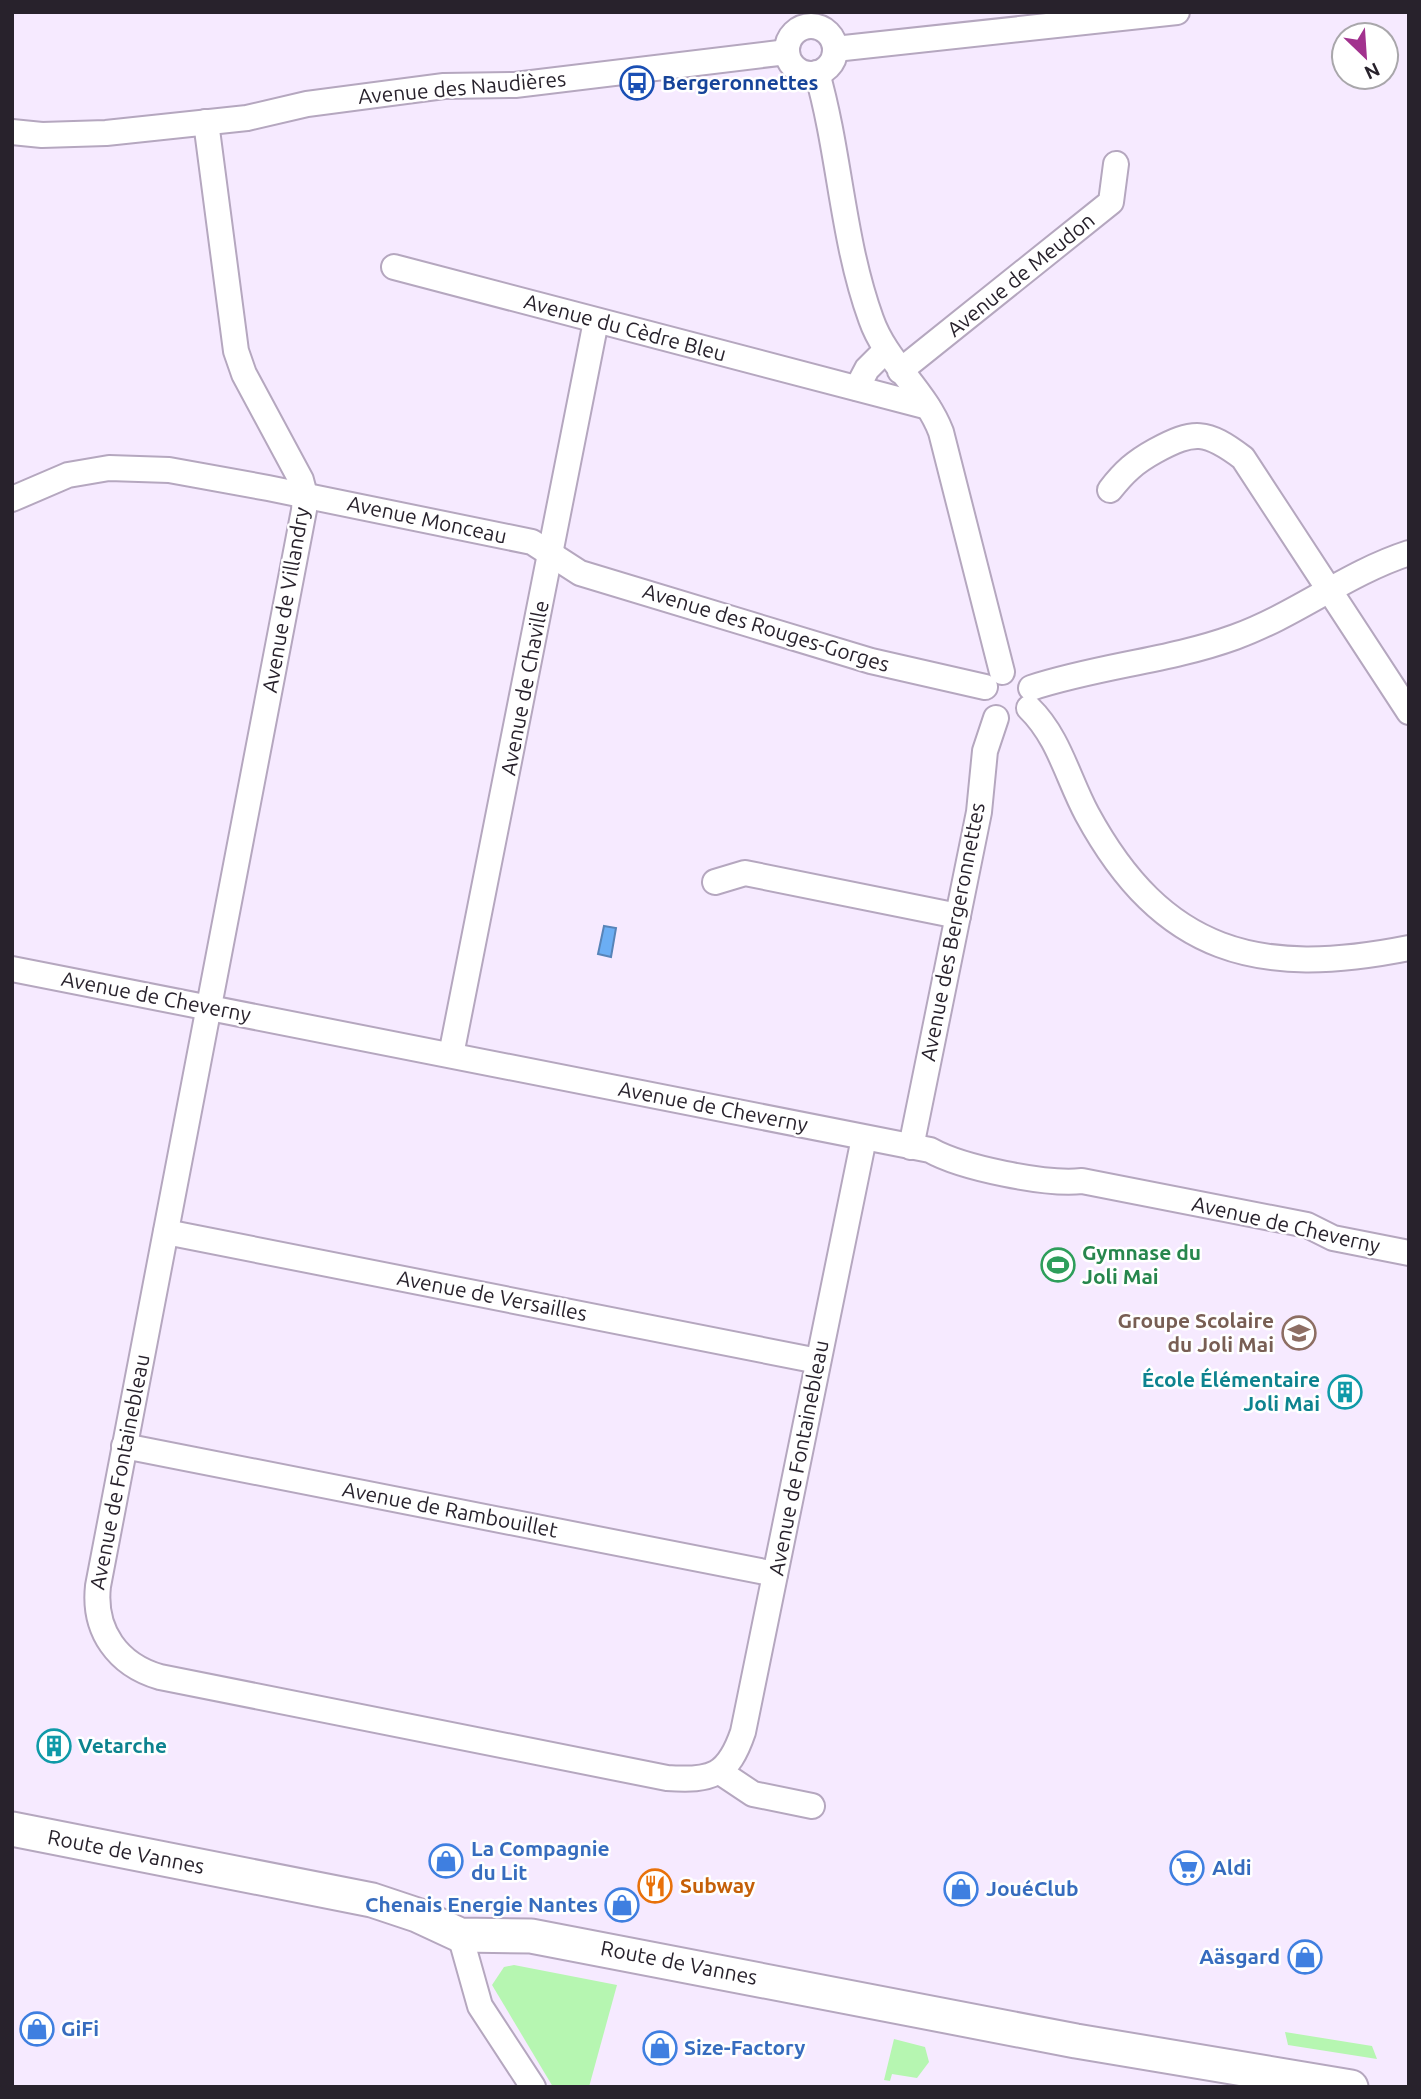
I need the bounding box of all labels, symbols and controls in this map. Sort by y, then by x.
north arrow [1330,21,1400,91]
text: N [1361,58,1383,84]
bus stop icon: Bergeronnettes [618,64,656,102]
street label: Avenue des Naudières [357,66,567,108]
place label: Bergeronnettes [662,70,819,94]
street label: Avenue de Meudon [942,207,1099,341]
street label: Avenue du Cèdre Bleu [522,289,729,366]
street label: Avenue Monceau [345,490,509,548]
street label: Avenue de Villandry [257,505,313,694]
street label: Avenue des Rouges-Gorges [640,578,892,676]
street label: Avenue de Chaville [495,598,553,777]
street label: Avenue des Bergeronnettes [915,801,989,1063]
street label: Avenue de Cheverny [59,966,253,1026]
street label: Avenue de Cheverny [616,1076,810,1136]
street label: Avenue de Cheverny [1190,1191,1383,1257]
place label: Gymnase du Joli Mai [1082,1240,1201,1288]
sports icon: Gymnase du Joli Mai [1039,1246,1077,1284]
street label: Avenue de Versailles [395,1265,589,1325]
place label: Groupe Scolaire du Joli Mai [1118,1308,1274,1356]
school or university icon: Groupe Scolaire du Joli Mai [1280,1314,1318,1352]
street label: Avenue de Fontainebleau [763,1338,833,1578]
street label: Avenue de Fontainebleau [84,1352,154,1592]
place label: École Élémentaire Joli Mai [1142,1367,1320,1415]
building icon: École Élémentaire Joli Mai [1326,1373,1364,1411]
street label: Avenue de Rambouillet [341,1476,560,1542]
building icon: Vetarche [35,1727,73,1765]
place label: Vetarche [78,1733,167,1757]
street label: Route de Vannes [46,1824,207,1878]
place label: La Compagnie du Lit [471,1836,610,1884]
shop icon: La Compagnie du Lit [427,1842,465,1880]
supermarket icon: Aldi [1168,1849,1206,1887]
place label: Aldi [1212,1855,1252,1879]
restaurant icon: Subway [636,1867,674,1905]
shop icon: JouéClub [942,1870,980,1908]
place label: Subway [680,1873,755,1897]
place label: JouéClub [986,1876,1079,1900]
shop icon: Chenais Energie Nantes [603,1886,641,1924]
place label: Chenais Energie Nantes [365,1892,598,1916]
street label: Route de Vannes [599,1935,760,1989]
shop icon: Aäsgard [1286,1938,1324,1976]
place label: Aäsgard [1199,1944,1280,1968]
shop icon: GiFi [18,2010,56,2048]
place label: GiFi [61,2016,99,2040]
shop icon: Size-Factory [641,2029,679,2067]
place label: Size-Factory [684,2035,805,2059]

